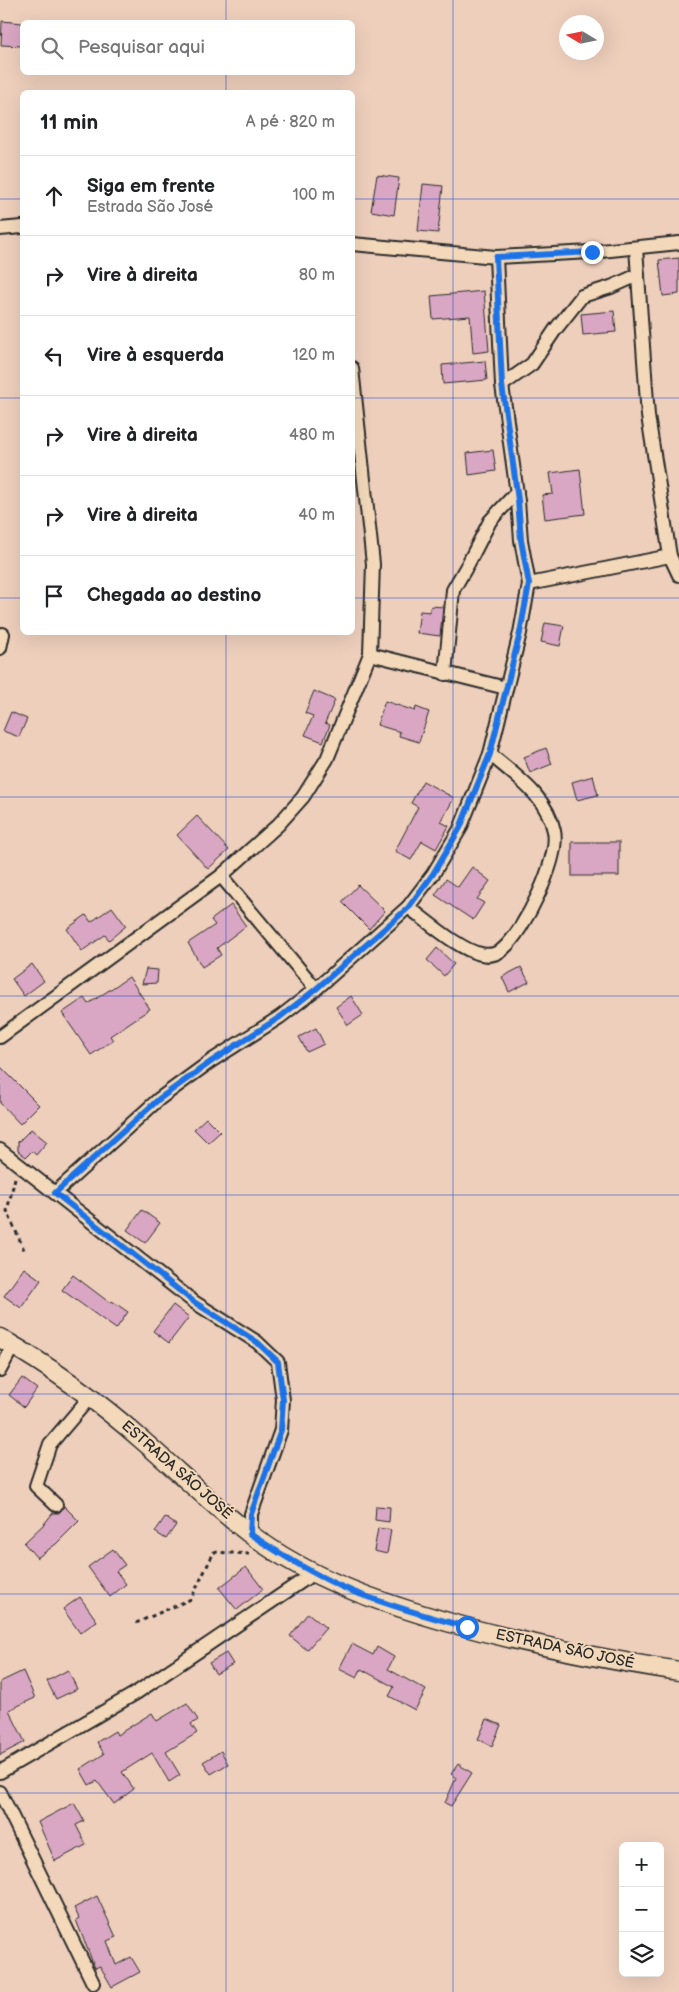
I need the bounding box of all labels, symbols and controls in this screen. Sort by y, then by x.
north arrow [559,15,604,60]
search box [20,20,355,75]
icon: search [38,34,66,62]
text: Pesquisar aqui [78,36,205,59]
text: 11 min [40,110,98,135]
text: A pé · 820 m [246,113,335,132]
text: Siga em frente [87,175,215,198]
icon: ahead [40,182,68,210]
text: 100 m [292,186,335,205]
text: Estrada São José [87,198,213,217]
route end [581,241,604,264]
icon: right [40,262,68,290]
text: Vire à direita [87,264,198,287]
text: 80 m [299,266,335,285]
icon: left [40,342,68,370]
text: Vire à esquerda [87,344,224,367]
text: 120 m [292,346,335,365]
icon: right [40,422,68,450]
text: Vire à direita [87,424,198,447]
text: 480 m [289,426,335,445]
icon: right [40,502,68,530]
text: Vire à direita [87,504,198,527]
text: 40 m [298,506,335,525]
icon: arrive [40,582,68,610]
text: Chegada ao destino [87,584,261,607]
street label: ESTRADA SÃO JOSÉ [117,1417,237,1523]
route start [456,1616,479,1639]
street label: ESTRADA SÃO JOSÉ [494,1625,636,1673]
map controls [619,1842,664,1977]
button: + [619,1842,664,1887]
button: − [619,1887,664,1932]
button: layers [619,1932,664,1977]

